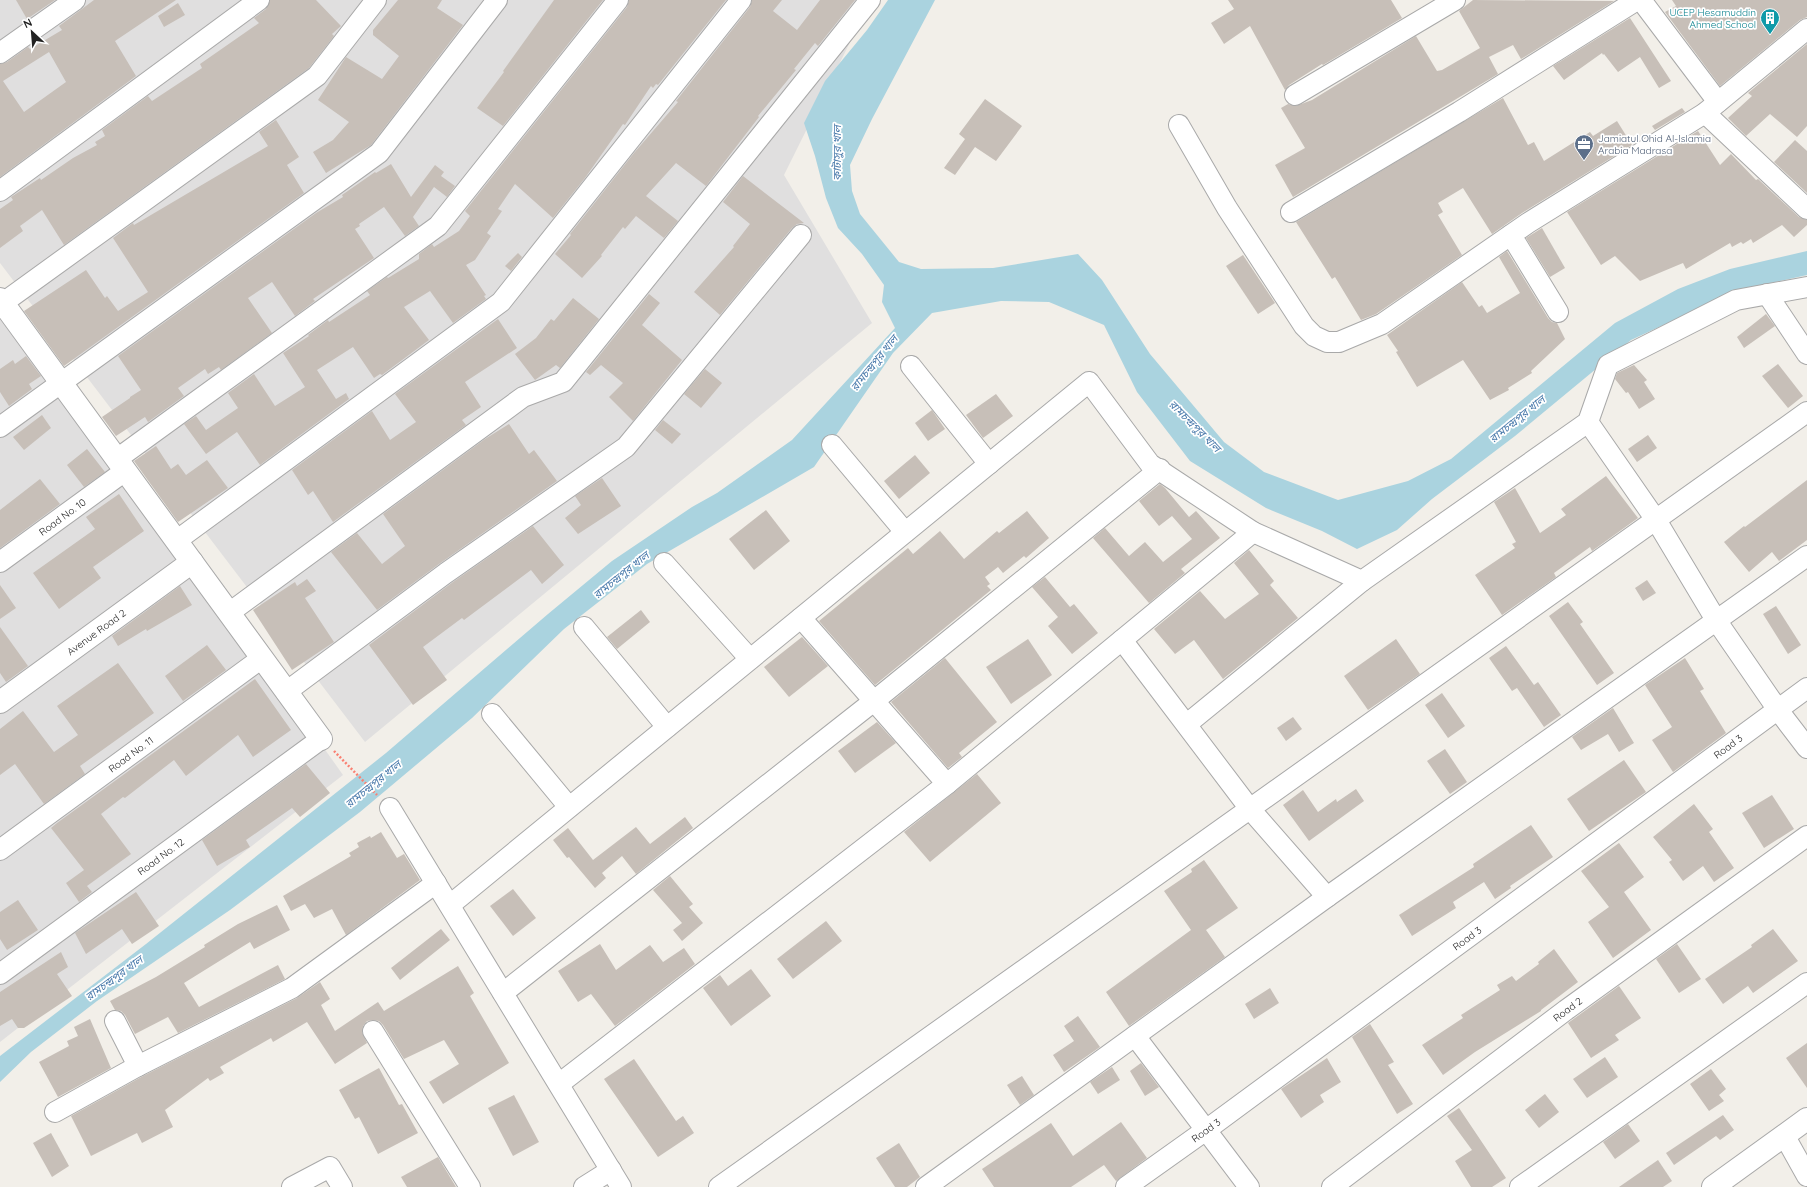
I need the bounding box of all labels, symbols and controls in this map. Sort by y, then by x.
place label: UCEP Hesamuddin Ahmed School [1669,6,1756,31]
building icon: UCEP Hesamuddin Ahmed School [1759,7,1781,35]
north arrow [12,12,52,52]
text: N [21,15,34,31]
water label: কাটাসুর খাল [830,123,844,181]
place label: Jamiatul Ohid Al-Islamia Arabia Madrasa [1598,132,1711,157]
office icon: Jamiatul Ohid Al-Islamia Arabia Madrasa [1573,133,1595,161]
water label: রামচন্দ্রপুর খাল [847,331,902,394]
water label: রামচন্দ্রপুর খাল [1486,391,1549,446]
water label: রামচন্দ্রপুর খাল [1166,397,1225,456]
street label: Road No. 10 [36,496,89,539]
water label: রামচন্দ্রপুর খাল [590,547,653,602]
street label: Avenue Road 2 [64,606,129,658]
street label: Road 3 [1711,732,1745,762]
street label: Road No. 11 [106,734,156,776]
water label: রামচন্দ্রপুর খাল [342,756,405,811]
street label: Road No. 12 [135,835,187,878]
street label: Road 3 [1450,924,1484,954]
water label: রামচন্দ্রপুর খাল [83,951,147,1003]
street label: Road 2 [1550,994,1585,1025]
street label: Road 3 [1189,1116,1223,1145]

